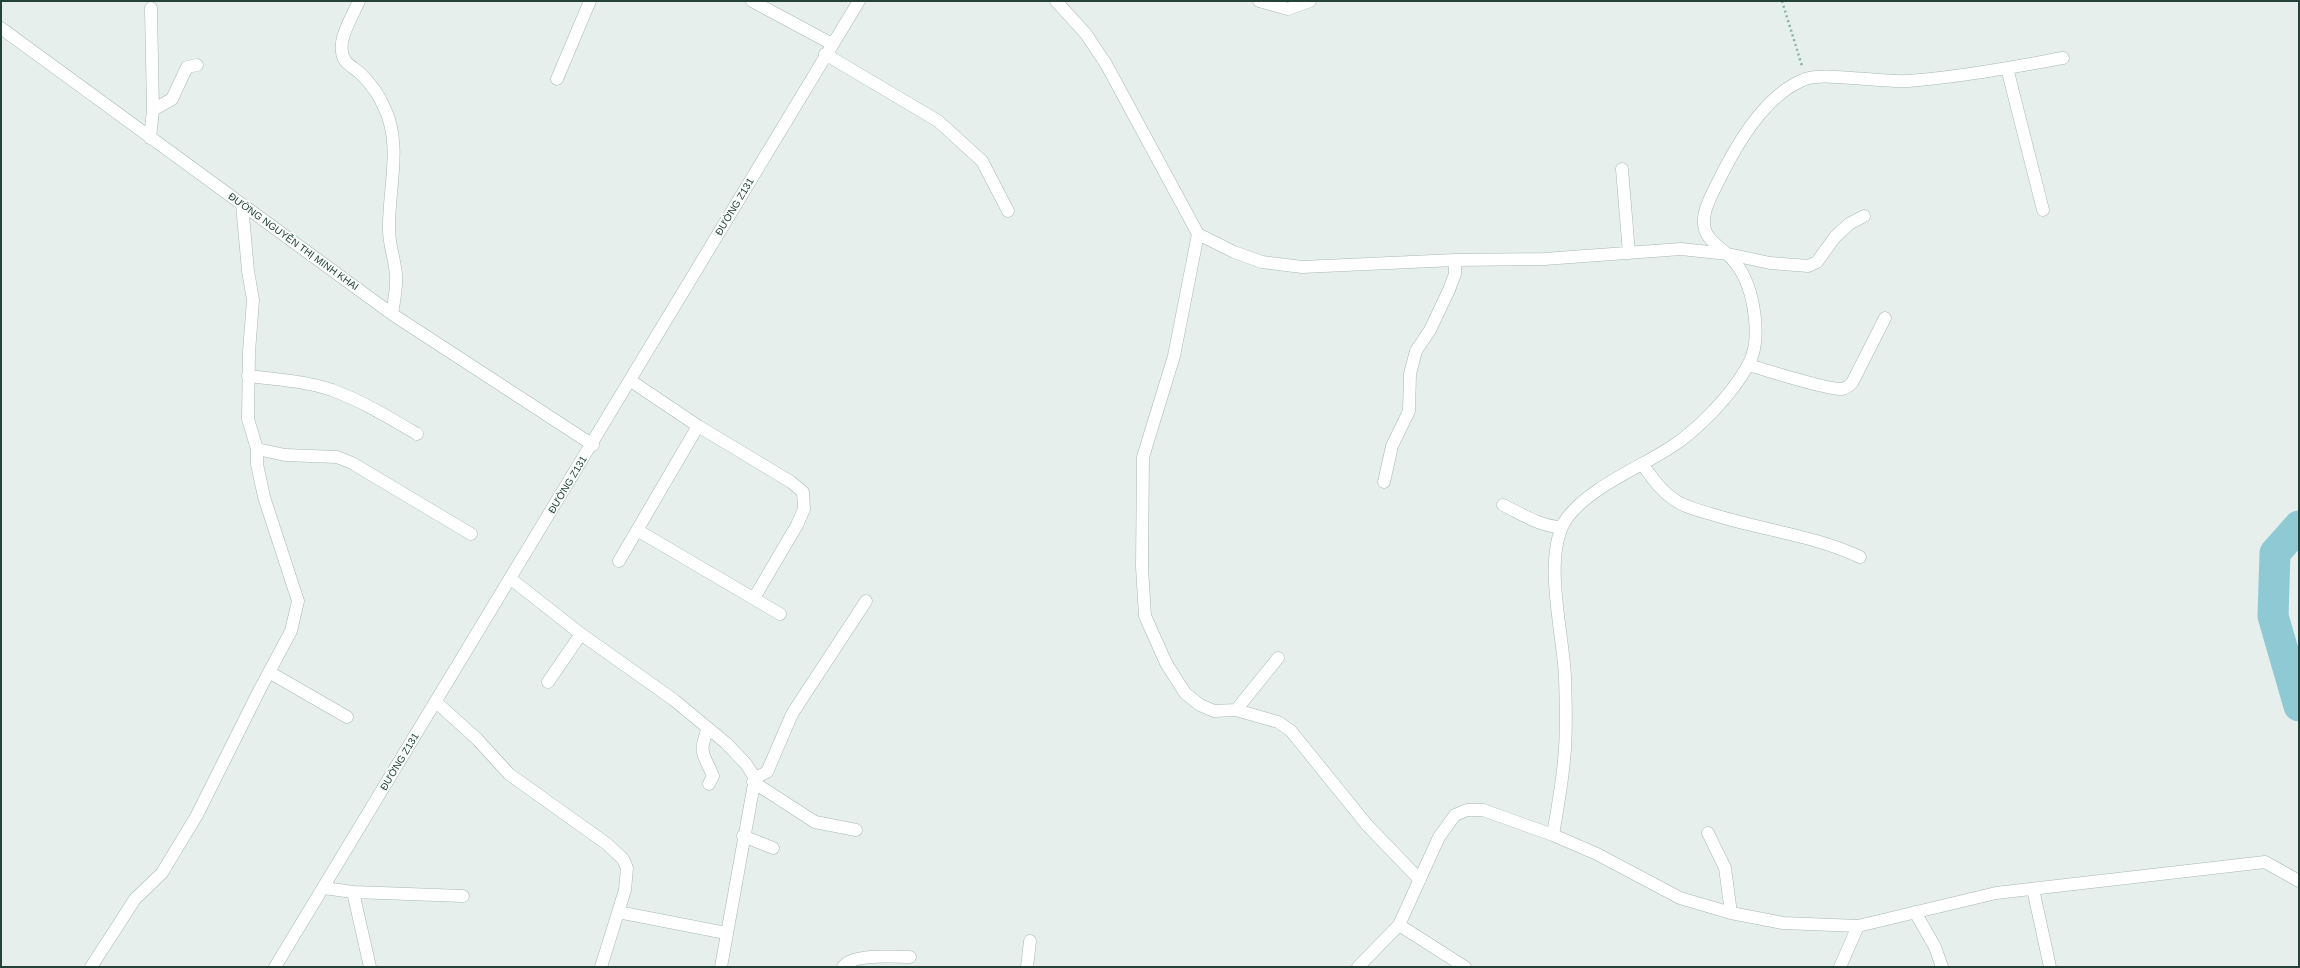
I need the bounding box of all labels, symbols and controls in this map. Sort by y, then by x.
street label: ĐƯỜNG Z131 [713,176,757,238]
street label: ĐƯỜNG NGUYỄN THỊ MINH KHAI [225,191,361,293]
street label: ĐƯỜNG Z131 [546,454,590,516]
street label: ĐƯỜNG Z131 [378,731,422,793]

